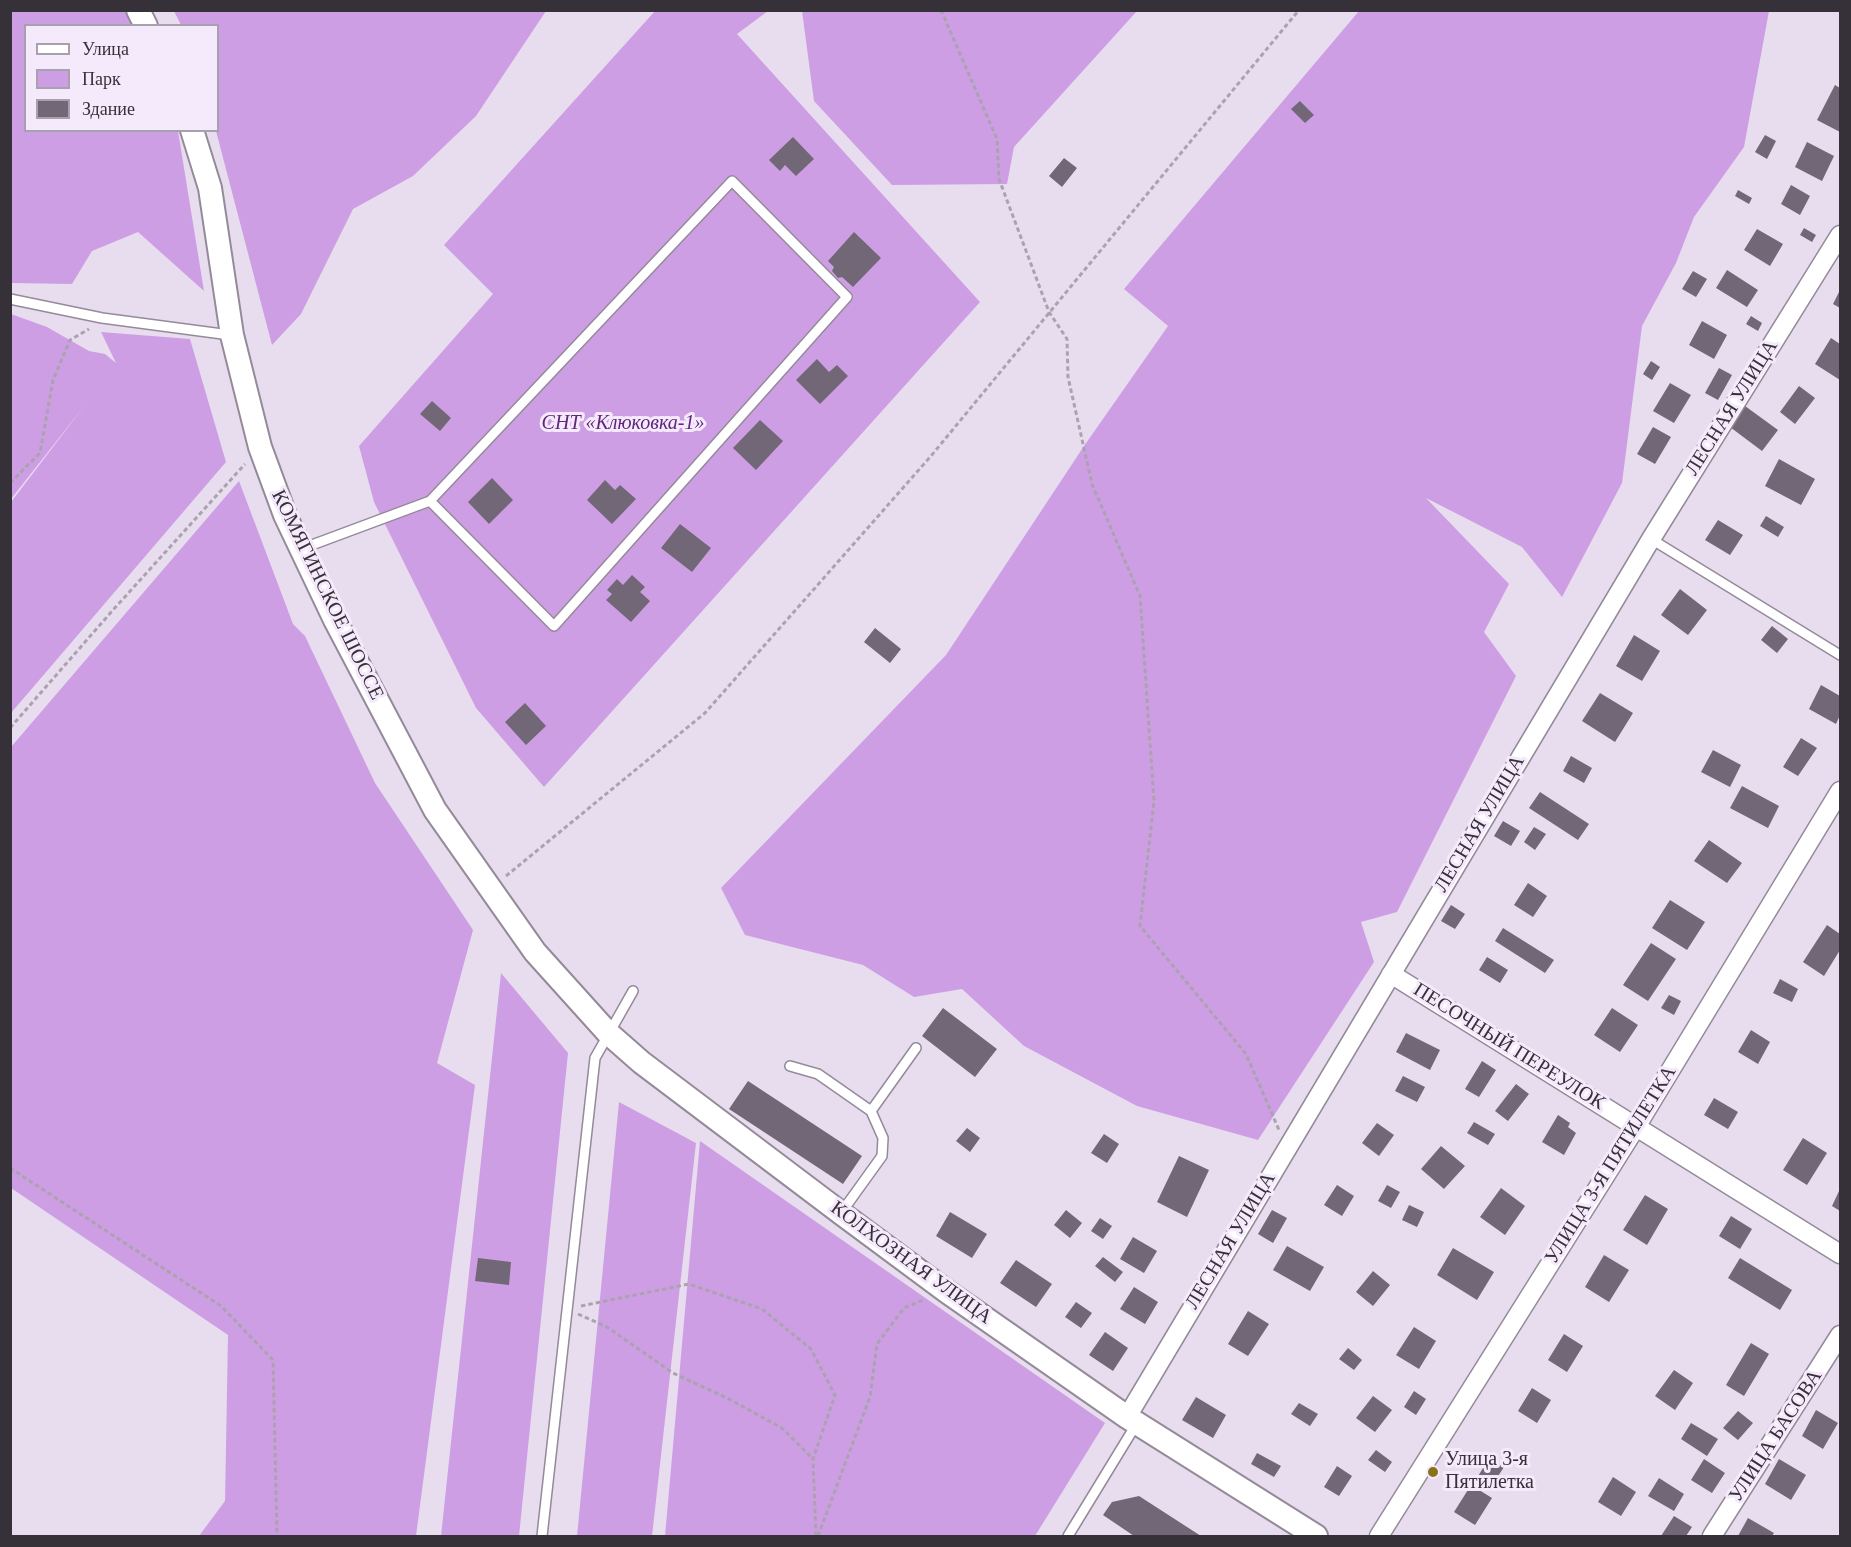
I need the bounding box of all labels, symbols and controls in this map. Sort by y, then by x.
legend [24,24,219,132]
text: Улица [82,39,129,59]
text: Парк [82,69,121,89]
text: Здание [82,99,135,119]
street label: ЛЕСНАЯ УЛИЦА [1681,336,1783,480]
park label: СНТ «Клюковка-1» [542,412,704,436]
street label: КОМЯГИНСКОЕ ШОССЕ [266,486,388,704]
street label: ЛЕСНАЯ УЛИЦА [1430,751,1530,897]
street label: ПЕСОЧНЫЙ ПЕРЕУЛОК [1409,978,1609,1116]
street label: УЛИЦА 3-Я ПЯТИЛЕТКА [1540,1062,1682,1268]
street label: ЛЕСНАЯ УЛИЦА [1181,1168,1281,1314]
street label: КОЛХОЗНАЯ УЛИЦА [826,1196,996,1330]
street label: УЛИЦА БАСОВА [1724,1365,1828,1507]
place label: Улица 3-я Пятилетка [1445,1448,1534,1495]
marker: Улица 3-я Пятилетка [1426,1465,1440,1479]

